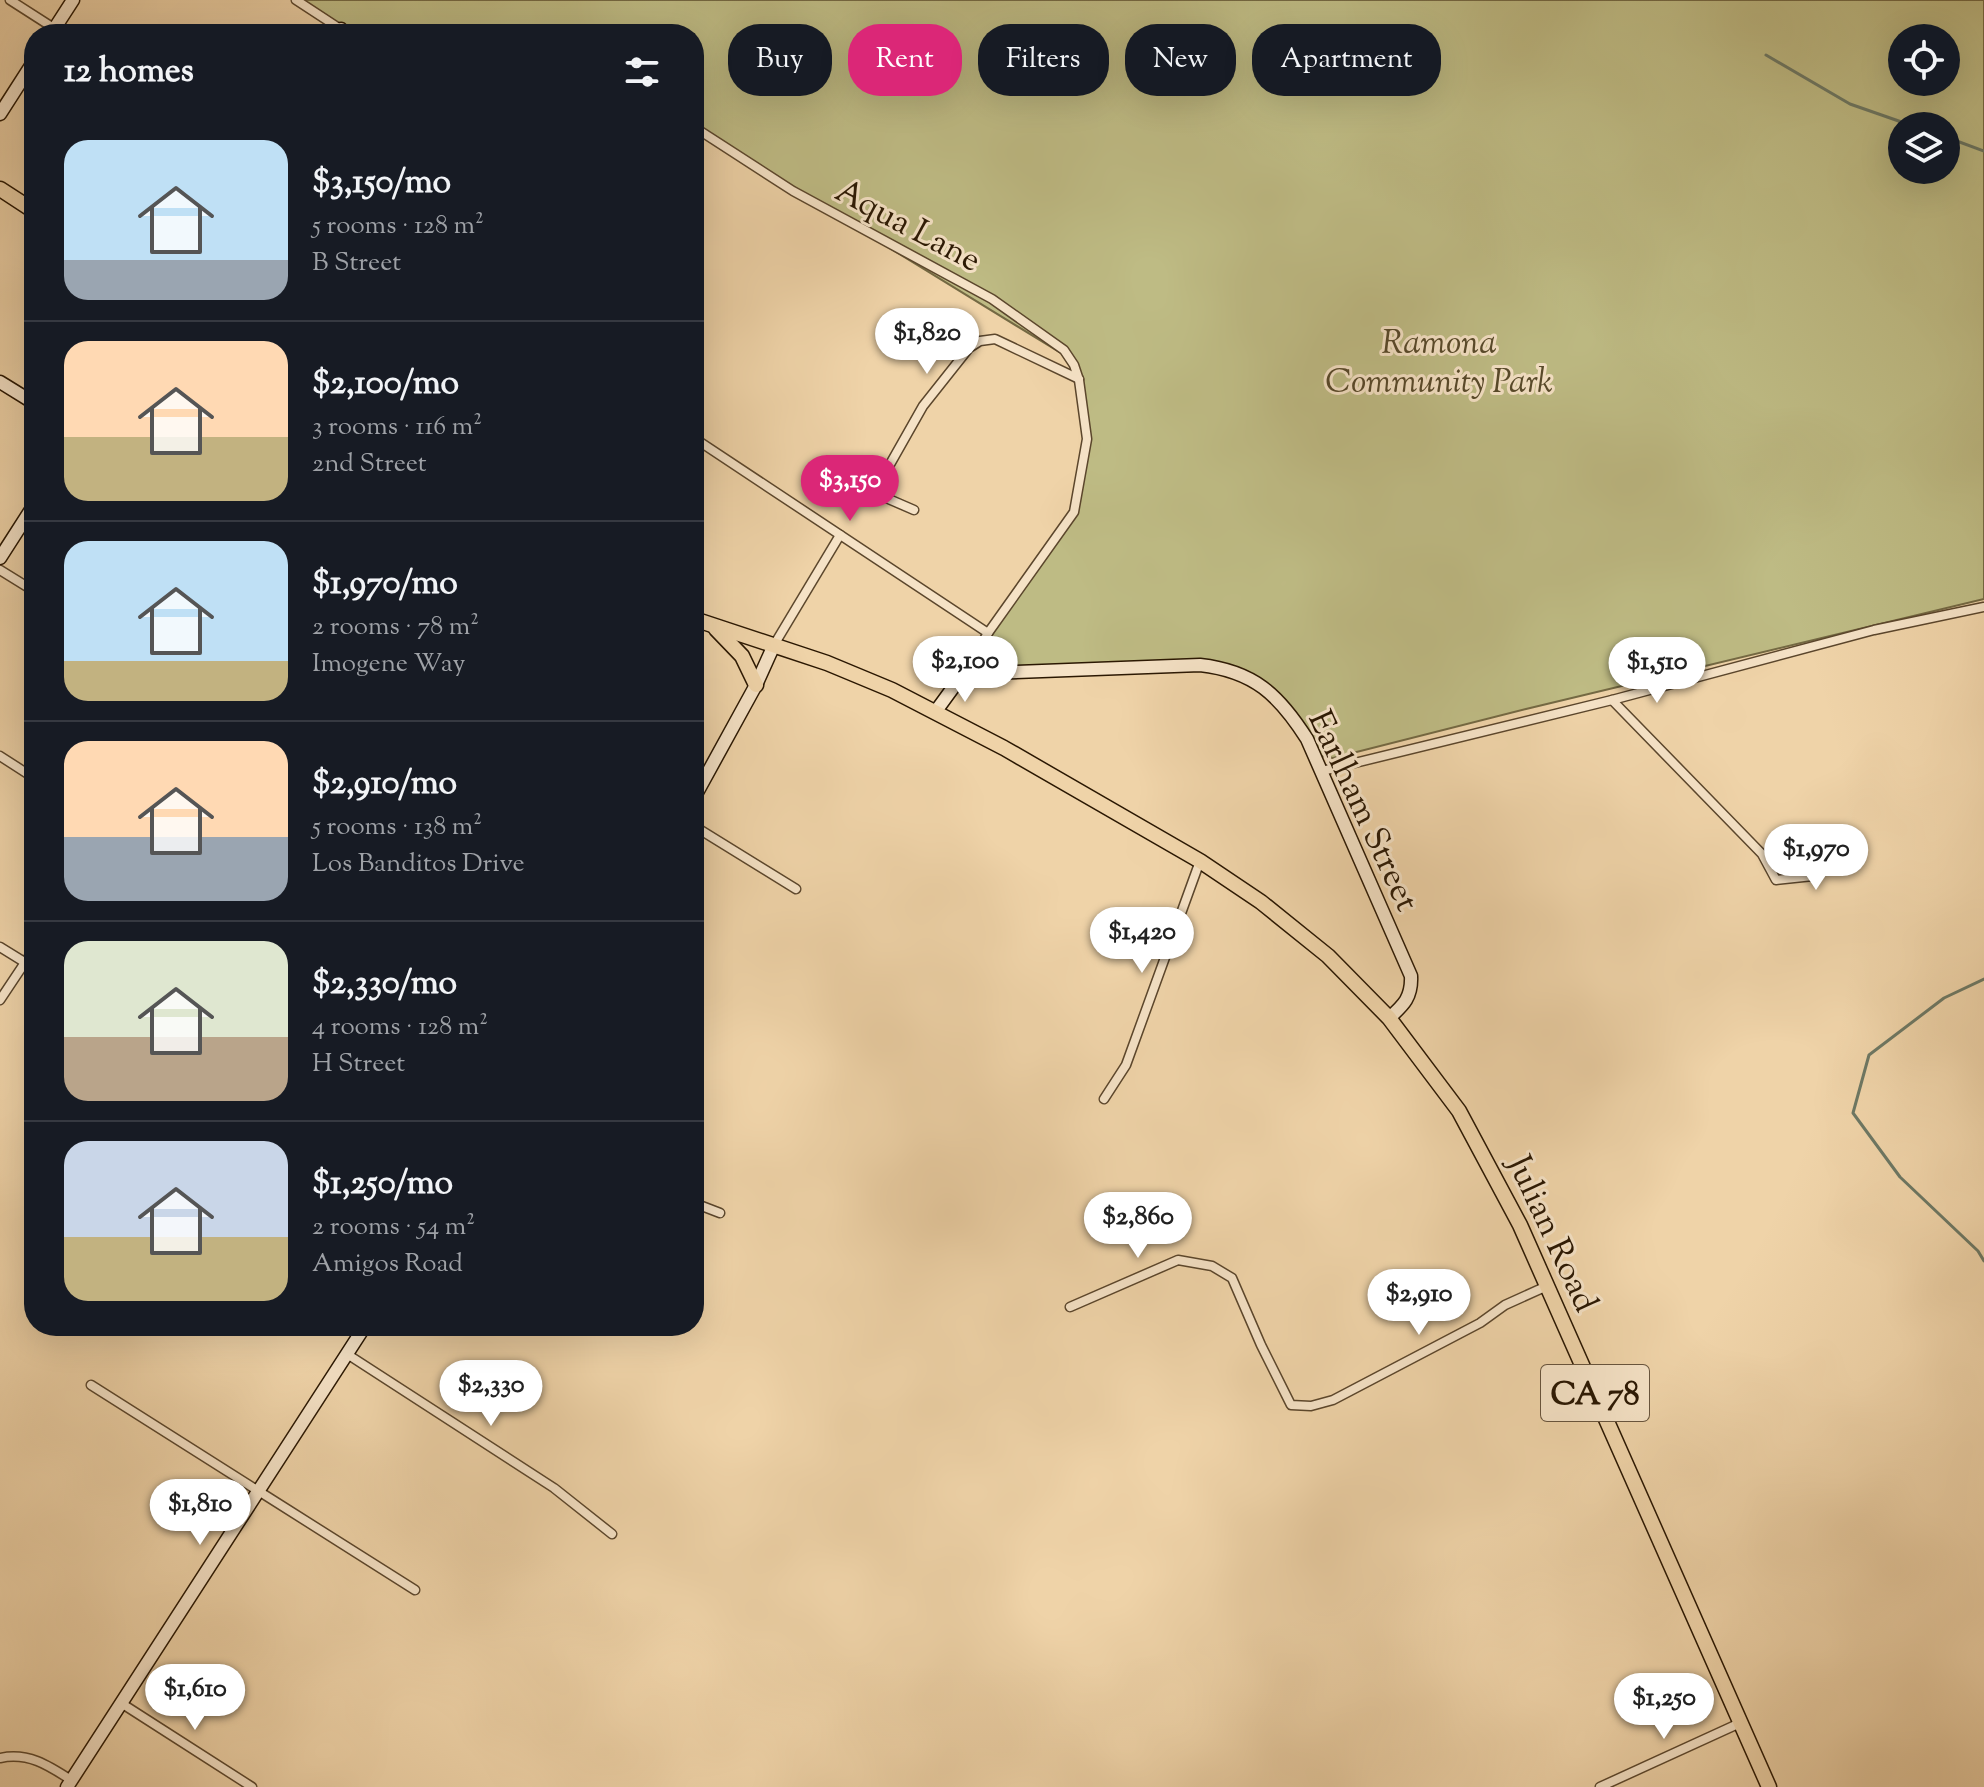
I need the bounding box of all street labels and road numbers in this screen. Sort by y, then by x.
street label: Aqua Lane [826,168,989,286]
street label: Earlham Street [1294,703,1430,920]
street label: Julian Road [1492,1146,1609,1321]
road number: CA 78 [1541,1365,1649,1421]

